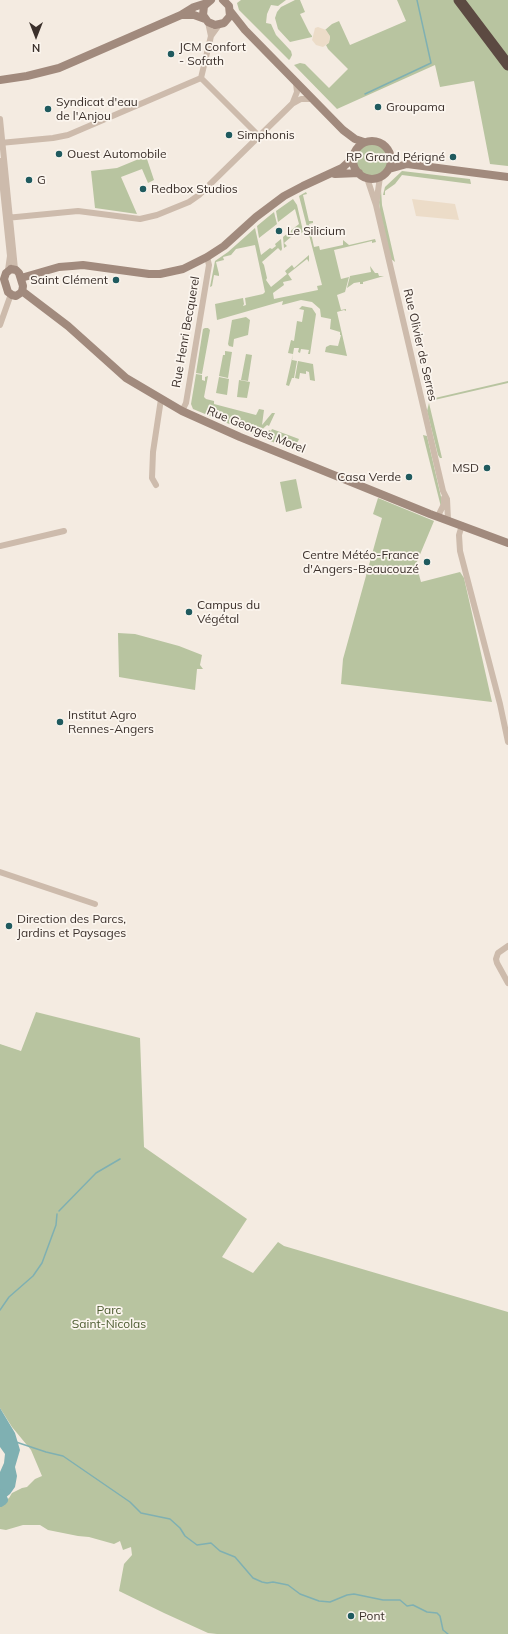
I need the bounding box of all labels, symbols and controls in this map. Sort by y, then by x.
north arrow [16,16,56,56]
place label: JCM Confort - Sofath [179,40,246,68]
text: N [32,41,40,55]
marker: JCM Confort - Sofath [166,49,176,59]
place label: Syndicat d'eau de l'Anjou [56,95,138,123]
place label: Groupama [386,100,445,114]
marker: Groupama [373,102,383,112]
marker: Syndicat d'eau de l'Anjou [43,104,53,114]
place label: Simphonis [237,128,295,142]
marker: Simphonis [224,130,234,140]
place label: Ouest Automobile [67,147,167,161]
marker: Ouest Automobile [54,149,64,159]
place label: RP Grand Périgné [346,150,445,164]
marker: RP Grand Périgné [448,152,458,162]
place label: G [37,173,46,187]
marker: G [24,175,34,185]
place label: Redbox Studios [151,182,238,196]
marker: Redbox Studios [138,184,148,194]
place label: Le Silicium [287,224,345,238]
marker: Le Silicium [274,226,284,236]
place label: Saint Clément [30,273,108,287]
marker: Saint Clément [111,275,121,285]
street label: Rue Henri Becquerel [169,275,203,389]
street label: Rue Olivier de Serres [400,287,440,403]
street label: Rue Georges Morel [205,404,307,456]
place label: MSD [452,461,479,475]
marker: MSD [482,463,492,473]
place label: Casa Verde [337,470,401,484]
marker: Casa Verde [404,472,414,482]
place label: Centre Météo-France d'Angers-Beaucouzé [302,548,419,576]
marker: Centre Météo-France d'Angers-Beaucouzé [422,557,432,567]
place label: Campus du Végétal [197,598,260,626]
marker: Campus du Végétal [184,607,194,617]
place label: Institut Agro Rennes-Angers [68,708,154,736]
marker: Institut Agro Rennes-Angers [55,717,65,727]
place label: Direction des Parcs, Jardins et Paysages [17,912,126,940]
marker: Direction des Parcs, Jardins et Paysages [4,921,14,931]
park label: Parc Saint-Nicolas [72,1303,146,1331]
place label: Pont [359,1609,385,1623]
marker: Pont [346,1611,356,1621]

